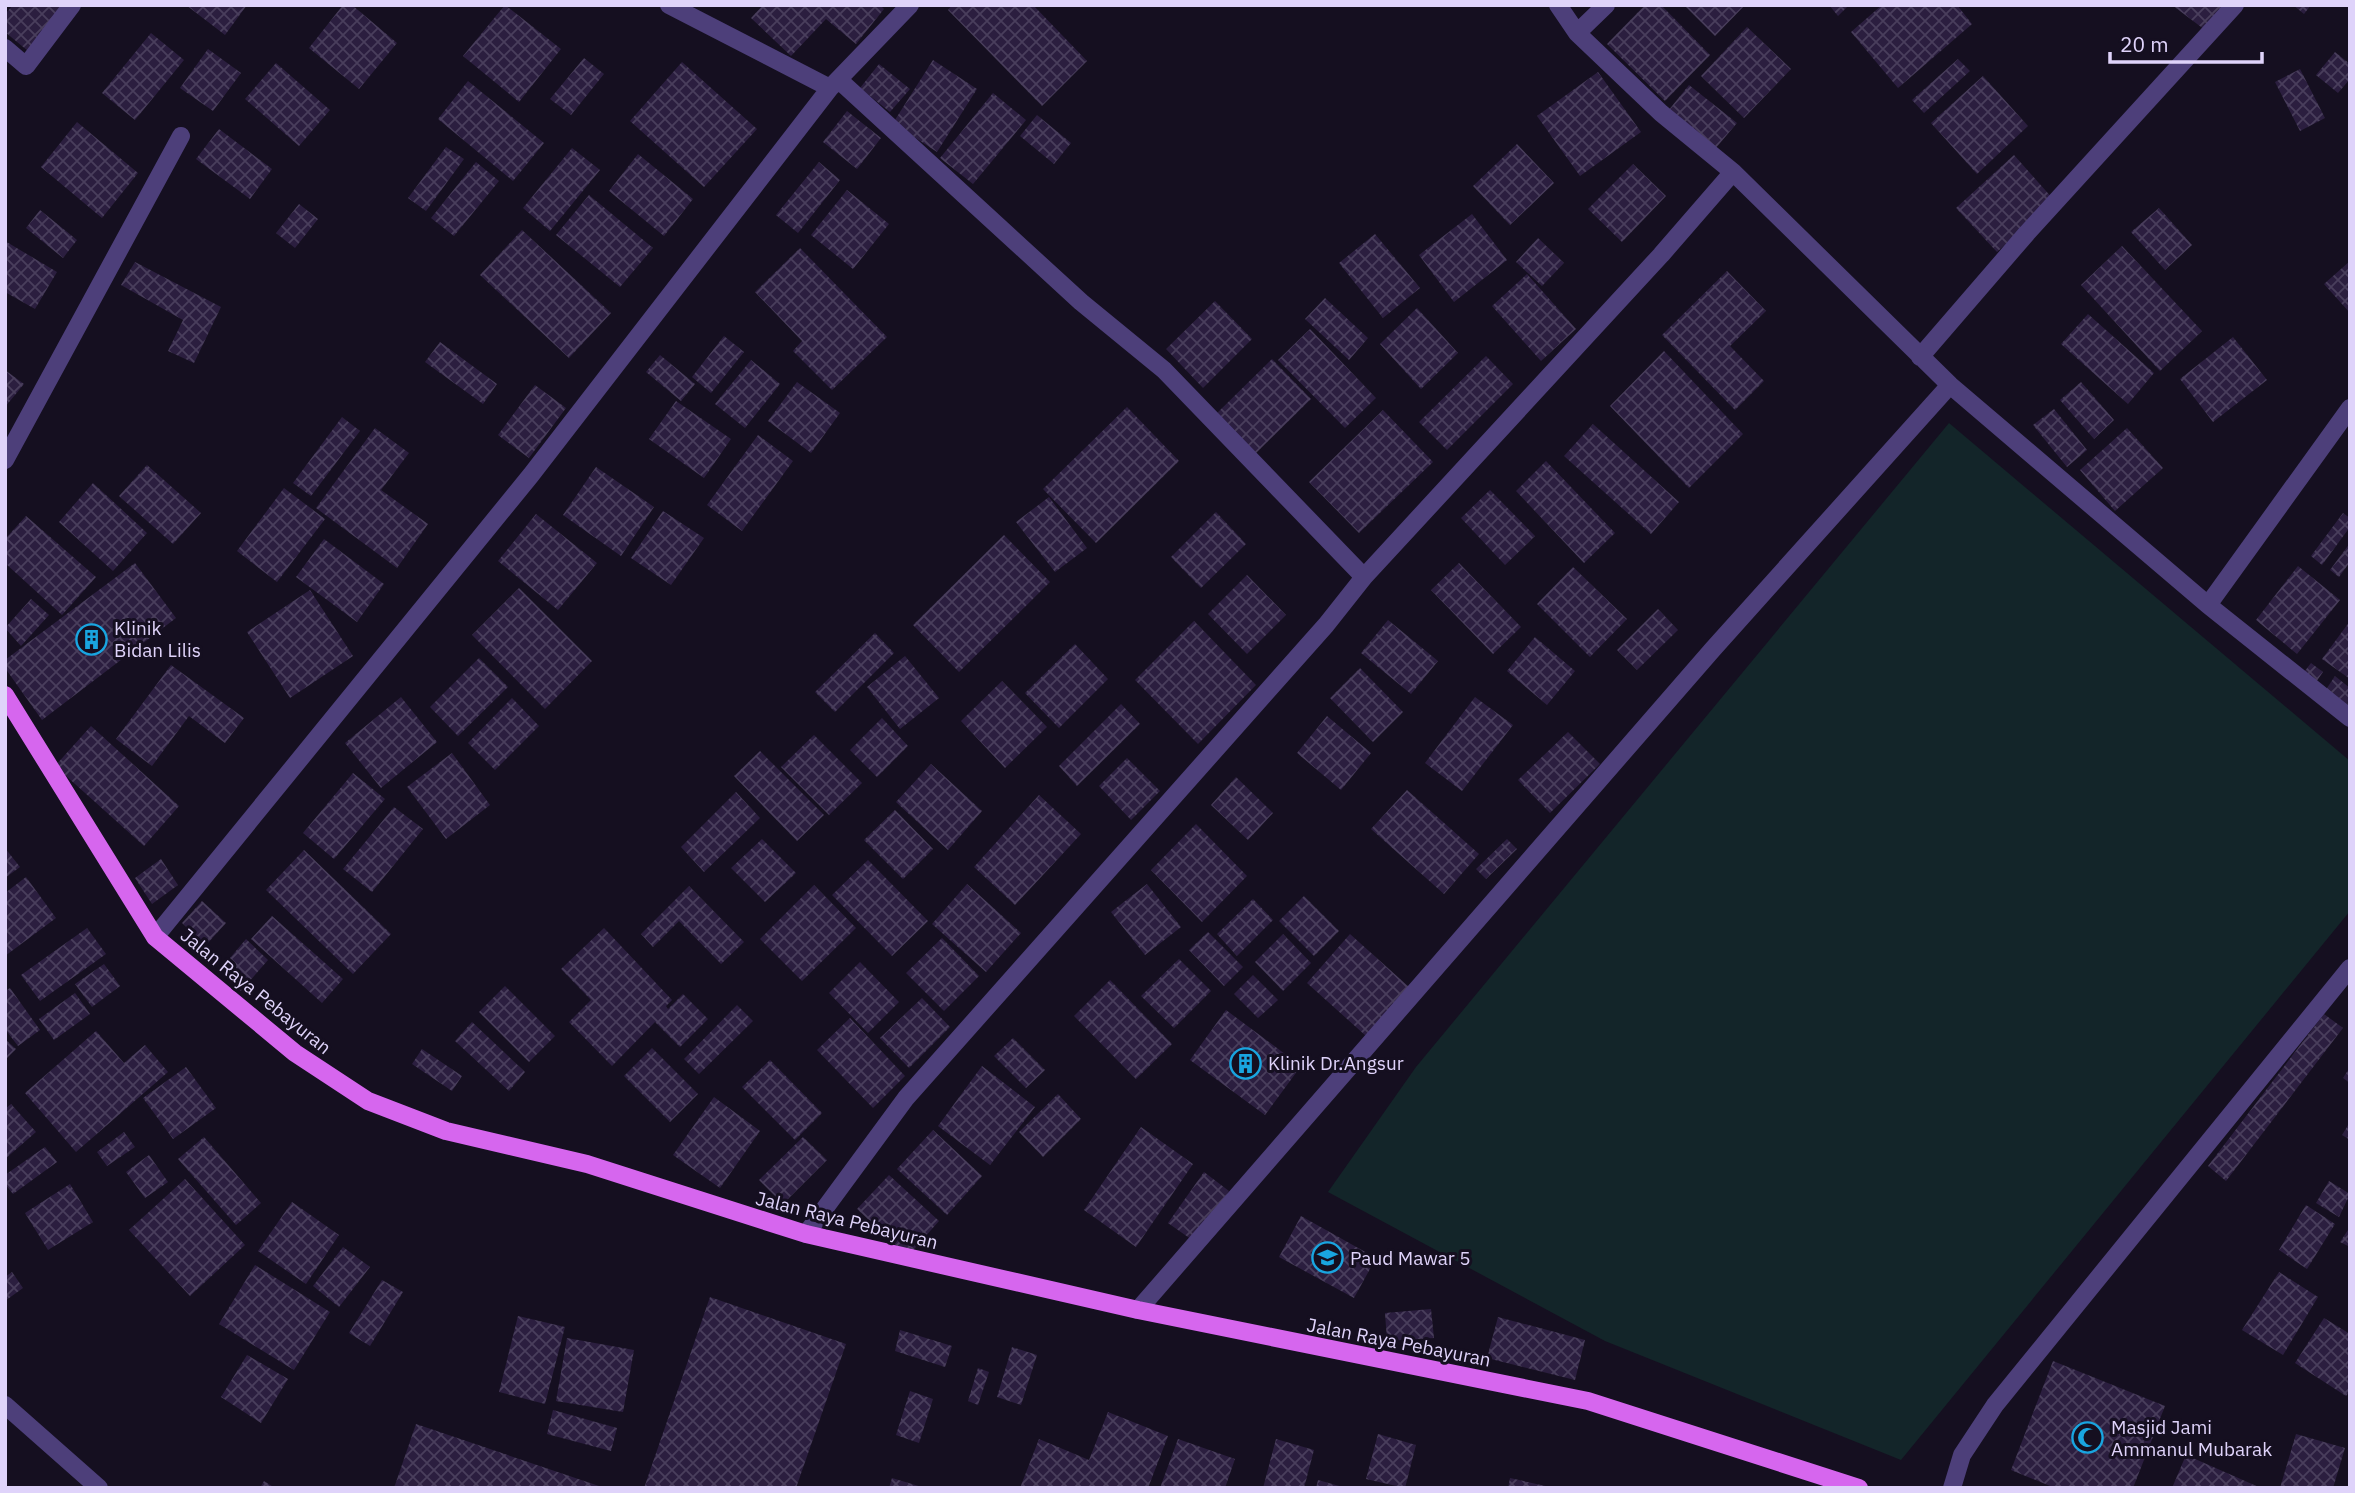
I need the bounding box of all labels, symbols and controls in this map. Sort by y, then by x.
scale bar [2110,21,2262,65]
text: 20 m [2120,30,2169,58]
place label: Klinik Bidan Lilis [114,616,201,662]
building icon: Klinik Bidan Lilis [74,622,108,656]
street label: Jalan Raya Pebayuran [176,923,336,1059]
building icon: Klinik Dr.Angsur [1228,1046,1262,1080]
place label: Klinik Dr.Angsur [1268,1051,1404,1075]
street label: Jalan Raya Pebayuran [753,1186,941,1254]
school or university icon: Paud Mawar 5 [1310,1241,1344,1275]
place label: Paud Mawar 5 [1350,1246,1471,1270]
street label: Jalan Raya Pebayuran [1305,1312,1493,1372]
place label: Masjid Jami Ammanul Mubarak [2111,1415,2272,1461]
mosque icon: Masjid Jami Ammanul Mubarak [2071,1421,2105,1455]

